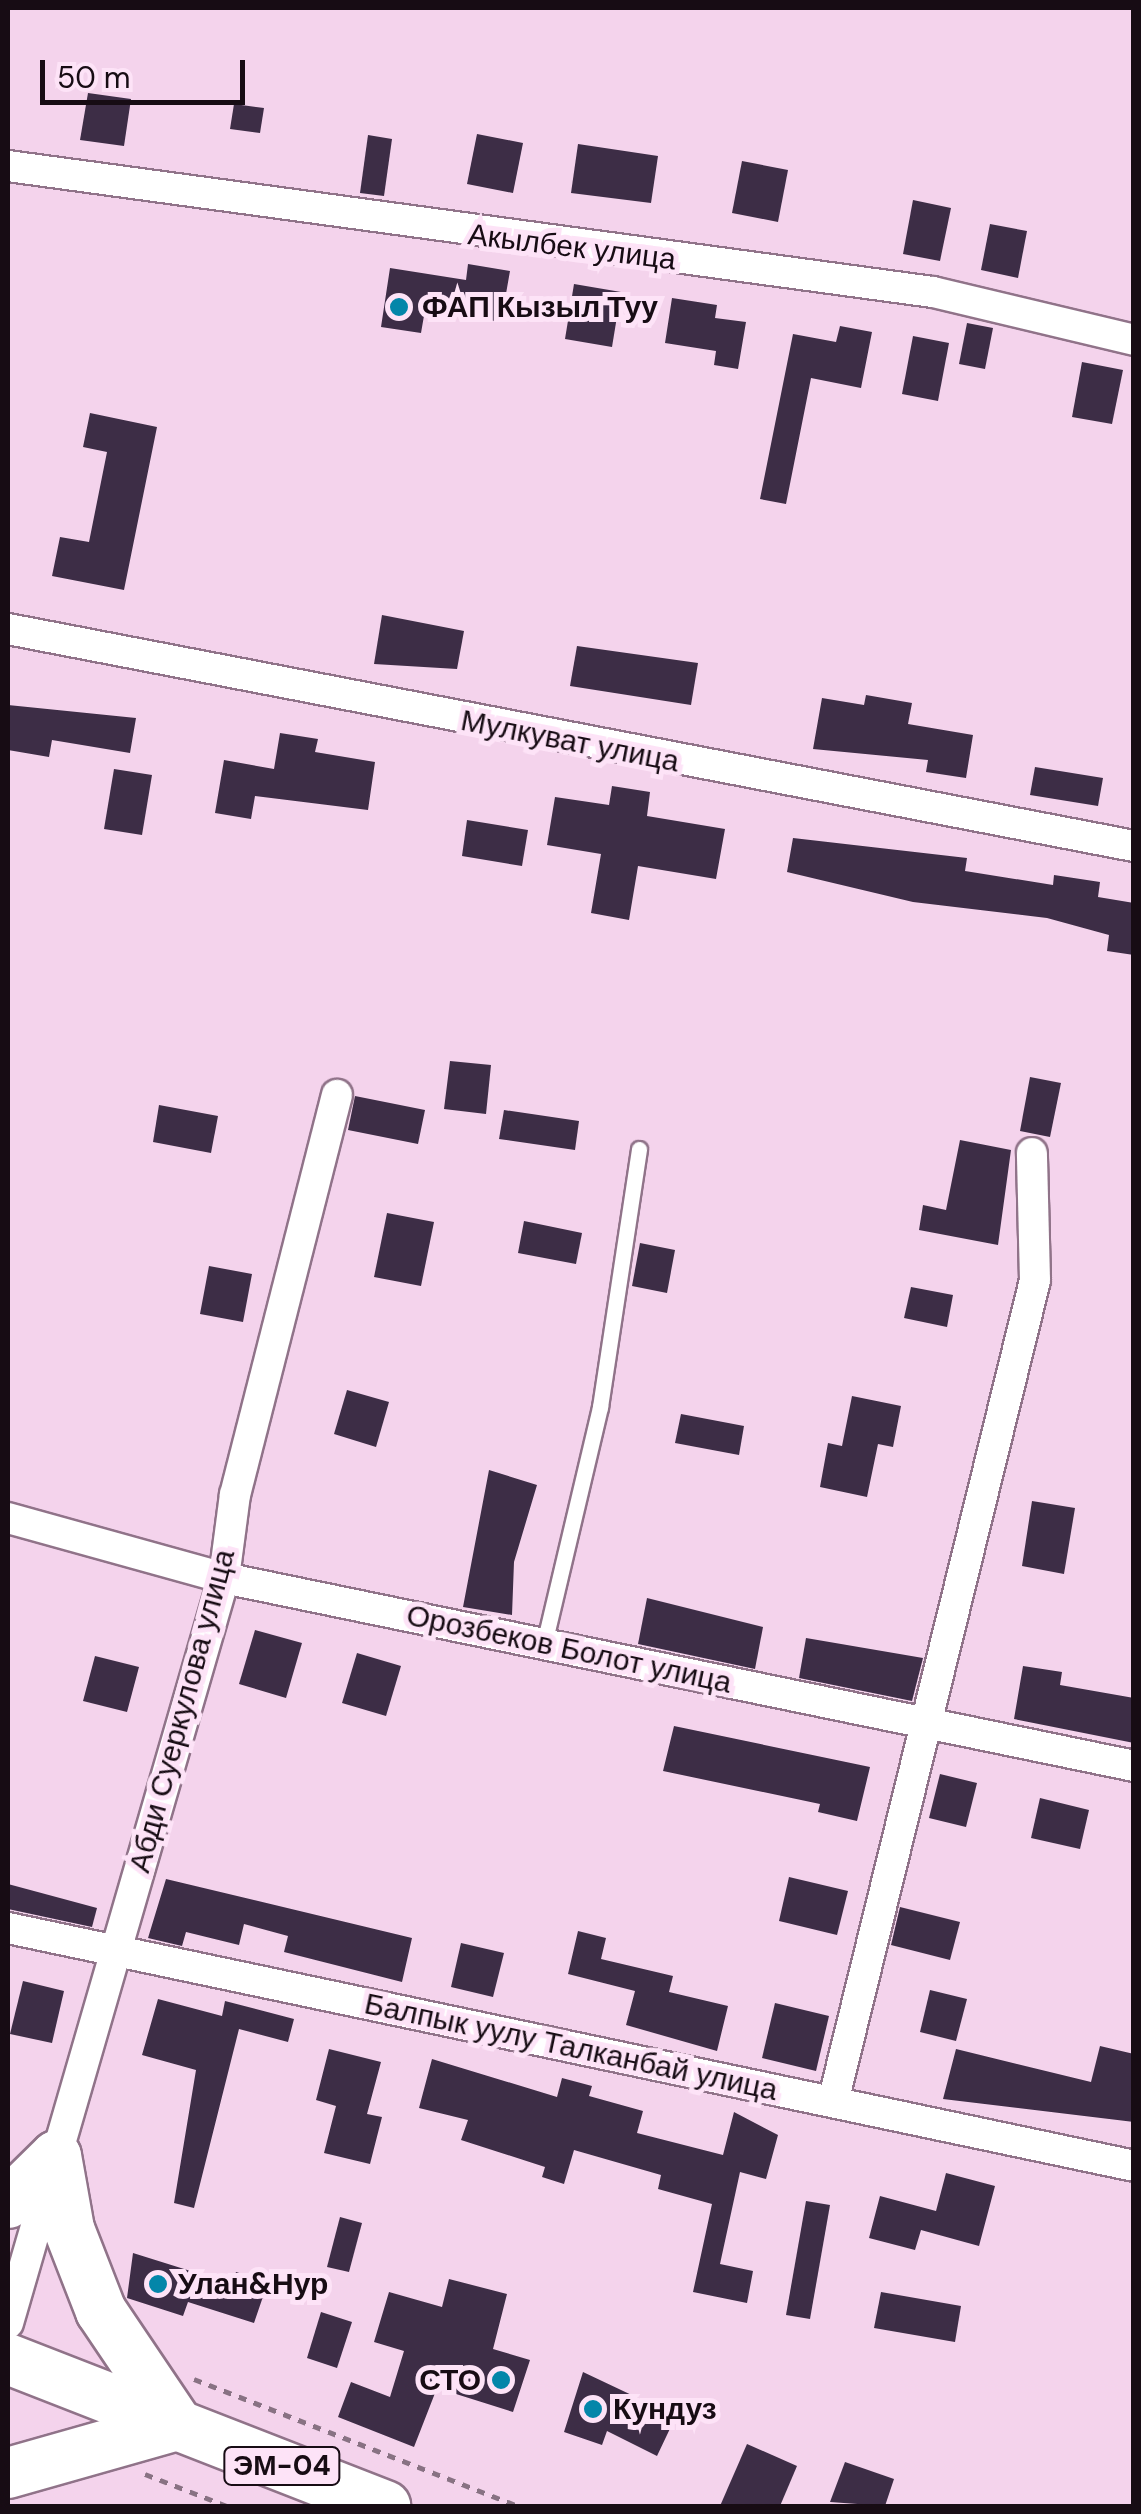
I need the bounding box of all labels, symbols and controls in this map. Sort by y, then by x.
scale bar [45,40,250,102]
text: 50 m [57,58,131,97]
street label: Акылбек улица [466,216,678,278]
place label: ФАП Кызыл Туу [422,289,658,325]
marker: ФАП Кызыл Туу [386,294,412,320]
street label: Мулкуват улица [458,702,682,780]
street label: Абди Суеркулова улица [122,1546,242,1876]
street label: Орозбеков Болот улица [403,1597,735,1701]
street label: Балпык уулу Талканбай улица [361,1986,781,2108]
place label: Улан&Нур [178,2266,328,2302]
marker: Улан&Нур [147,2273,169,2295]
place label: СТО [419,2362,481,2398]
marker: СТО [490,2369,512,2391]
place label: Кундуз [613,2391,717,2427]
marker: Кундуз [582,2398,604,2420]
road number: ЭМ-04 [222,2443,342,2489]

